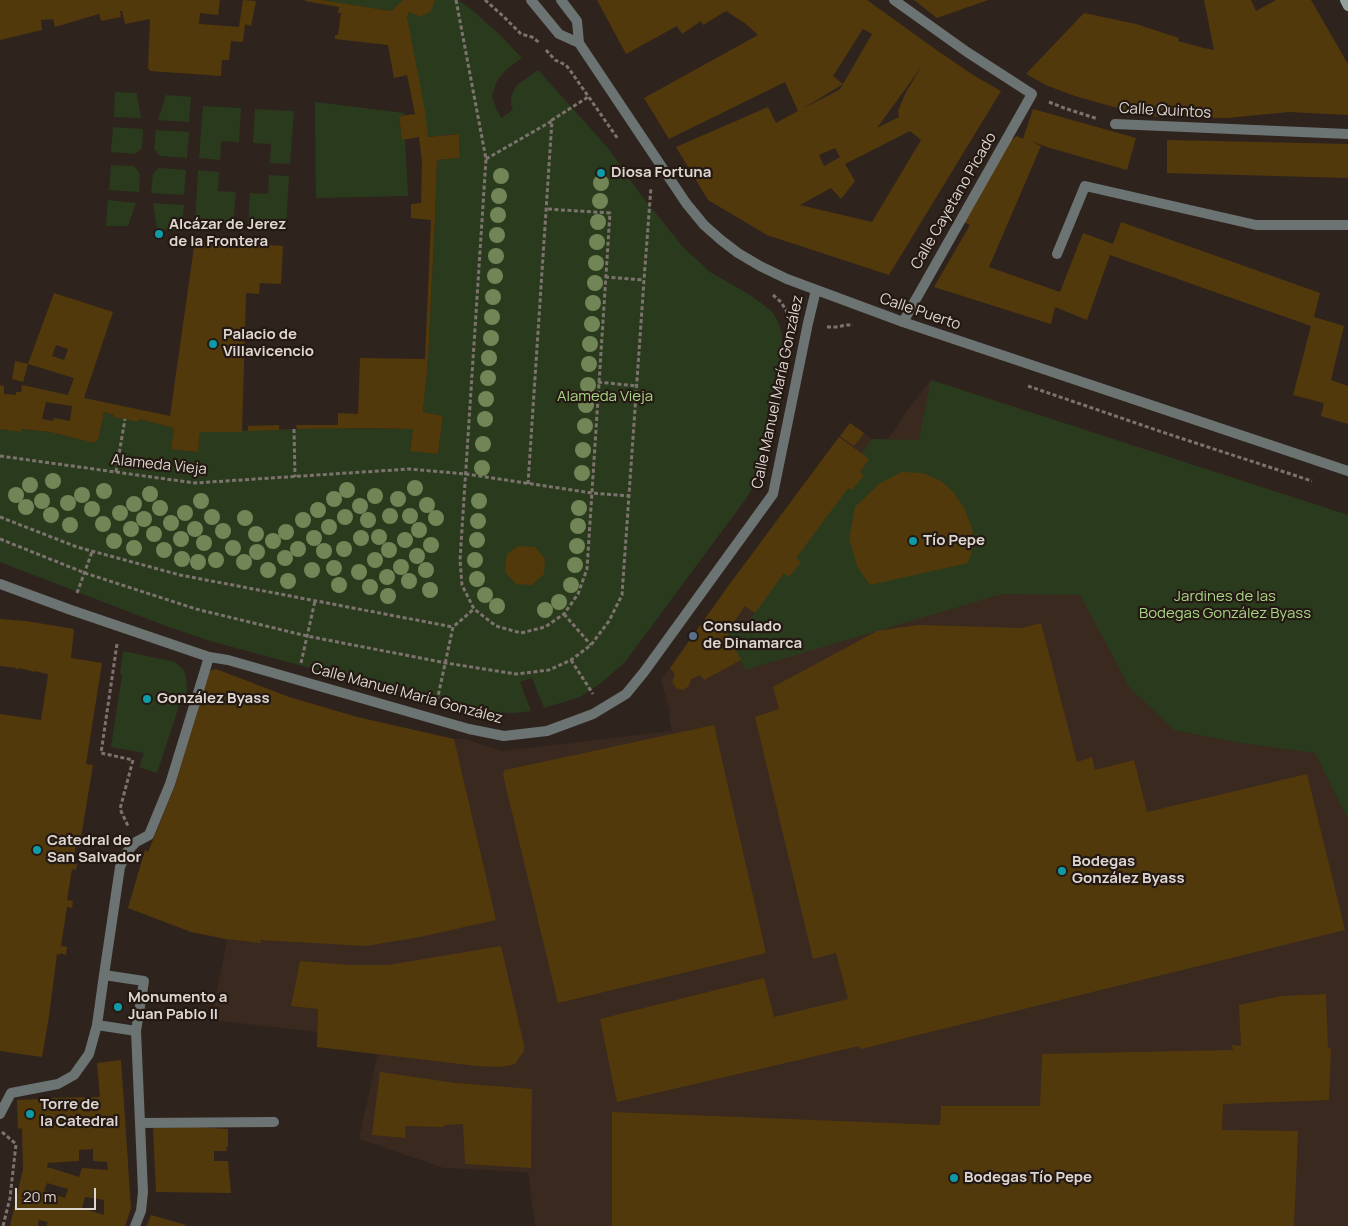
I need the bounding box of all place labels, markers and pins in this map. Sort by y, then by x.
place label: Diosa Fortuna [611,164,711,182]
marker: Diosa Fortuna [595,167,607,179]
place label: Alcázar de Jerez de la Frontera [169,216,286,251]
marker: Alcázar de Jerez de la Frontera [153,228,165,240]
place label: Palacio de Villavicencio [223,326,314,361]
marker: Palacio de Villavicencio [207,338,219,350]
place label: Tío Pepe [923,532,985,550]
marker: Tío Pepe [907,535,919,547]
place label: Consulado de Dinamarca [703,618,802,653]
marker: Consulado de Dinamarca [687,630,699,642]
place label: González Byass [157,690,270,708]
marker: González Byass [141,693,153,705]
place label: Catedral de San Salvador [47,832,142,867]
marker: Catedral de San Salvador [31,844,43,856]
place label: Bodegas González Byass [1072,853,1185,888]
marker: Bodegas González Byass [1056,865,1068,877]
place label: Monumento a Juan Pablo II [128,989,227,1024]
marker: Monumento a Juan Pablo II [112,1001,124,1013]
place label: Torre de la Catedral [40,1096,119,1131]
marker: Torre de la Catedral [24,1108,36,1120]
place label: Bodegas Tío Pepe [964,1169,1092,1187]
marker: Bodegas Tío Pepe [948,1172,960,1184]

